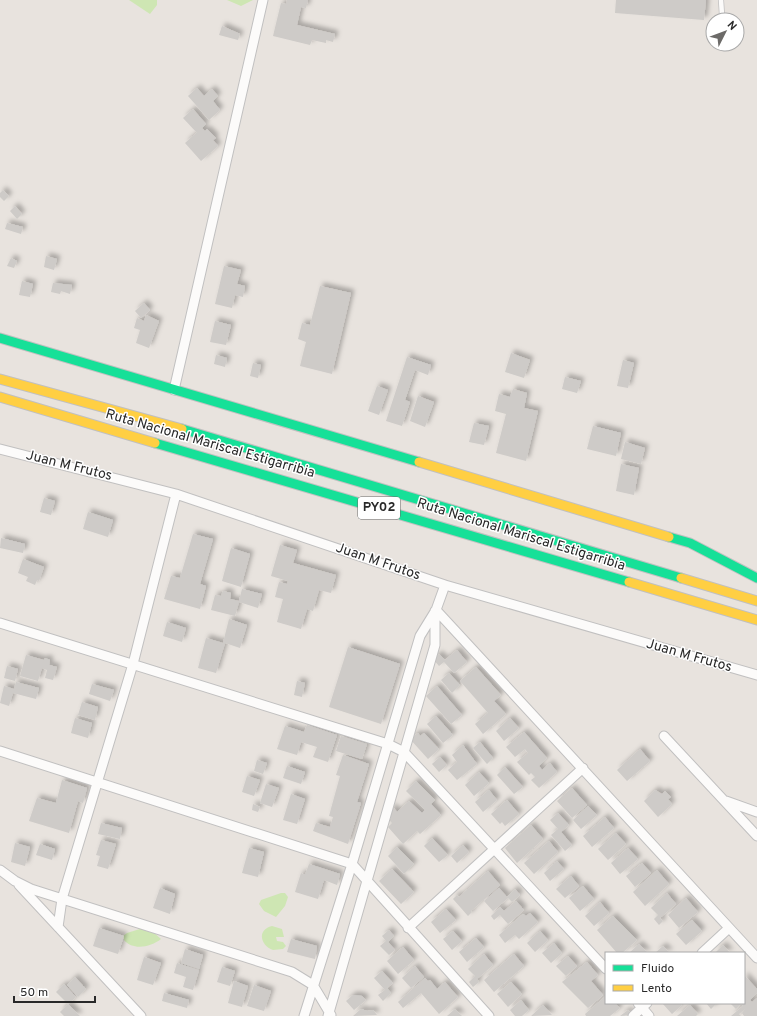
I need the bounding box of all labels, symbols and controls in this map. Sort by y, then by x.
north arrow [705,12,745,52]
text: N [724,18,740,34]
street label: Ruta Nacional Mariscal Estigarribia [103,406,317,482]
street label: Juan M Frutos [24,447,114,485]
street label: Ruta Nacional Mariscal Estigarribia [415,495,627,575]
road number: PY02 [358,497,400,519]
street label: Juan M Frutos [333,540,423,584]
street label: Juan M Frutos [644,636,734,676]
legend [605,952,745,1004]
text: Fluido [641,961,674,977]
scale bar [14,978,95,1004]
text: Lento [641,981,672,997]
text: 50 m [20,985,48,1001]

